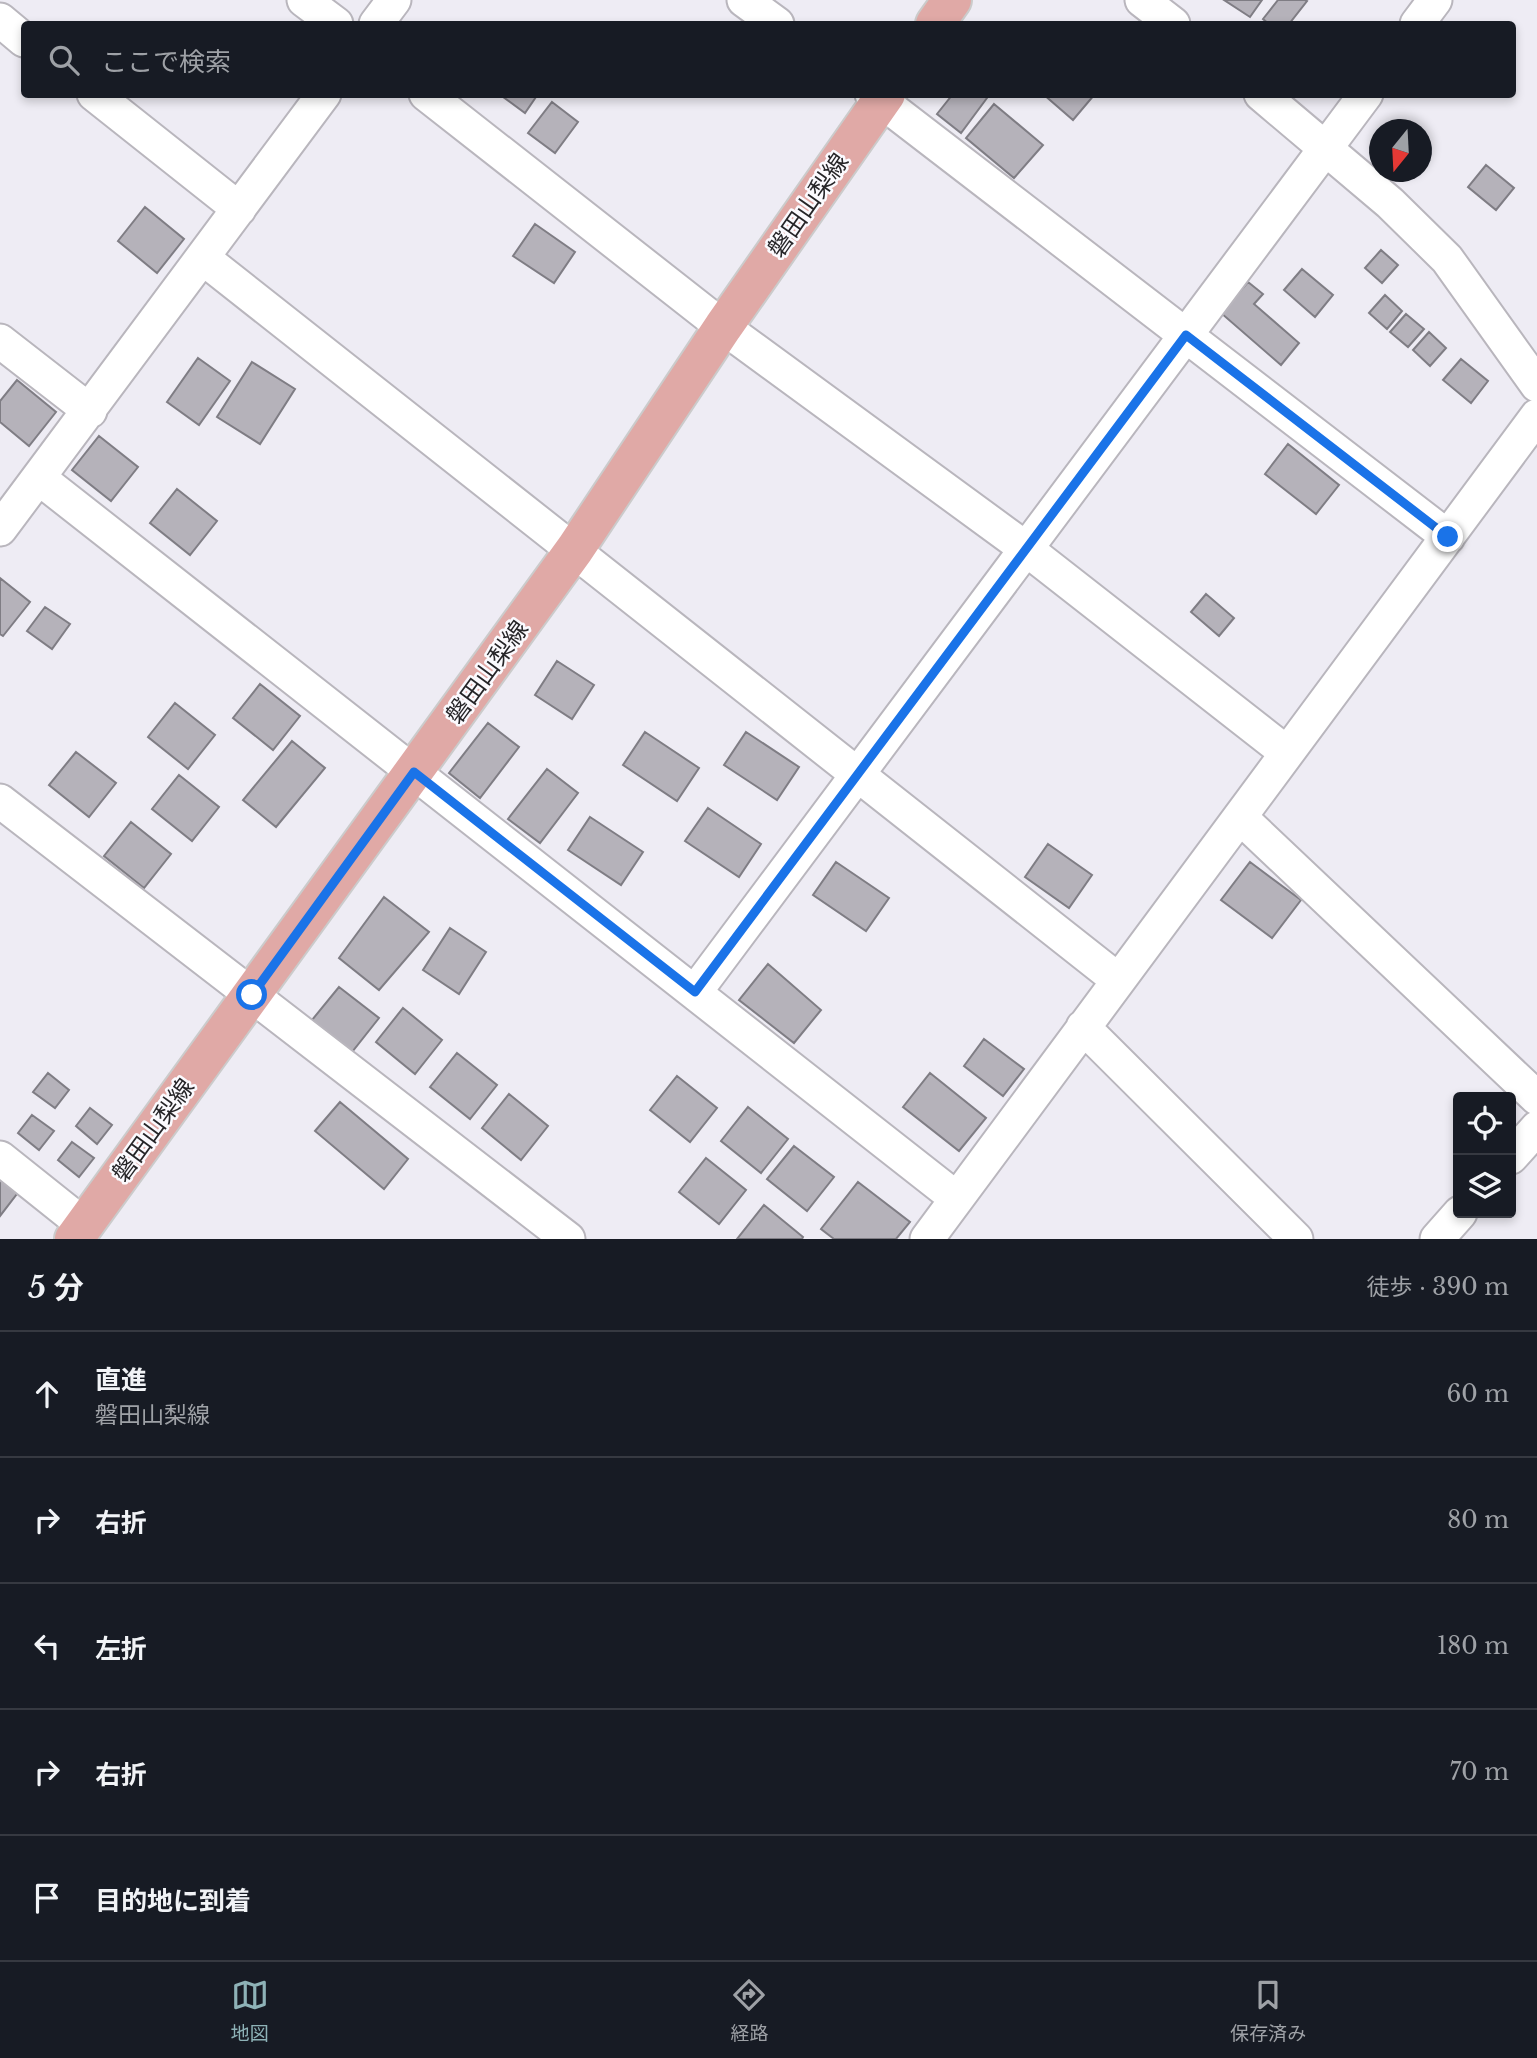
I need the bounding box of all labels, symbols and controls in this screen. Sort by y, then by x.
search box [21,21,1516,98]
icon: search [45,41,83,79]
text: ここで検索 [101,46,231,78]
north arrow [1369,119,1432,182]
street label: 磐田山梨線 [762,148,854,262]
route end [1432,521,1463,552]
street label: 磐田山梨線 [440,615,534,729]
route start [236,979,267,1010]
street label: 磐田山梨線 [106,1073,200,1187]
map controls [1453,1092,1516,1218]
button: locate [1453,1092,1516,1155]
button: layers [1453,1155,1516,1218]
text: 5 分 [28,1269,84,1306]
text: 徒歩 · 390 m [1367,1273,1509,1301]
text: 直進 [95,1364,147,1396]
icon: ahead [28,1375,66,1413]
text: 60 m [1447,1380,1509,1408]
text: 磐田山梨線 [95,1401,210,1429]
icon: right [28,1501,66,1539]
text: 80 m [1447,1506,1509,1534]
text: 右折 [95,1507,147,1539]
icon: left [28,1627,66,1665]
text: 180 m [1437,1632,1509,1660]
text: 左折 [95,1633,147,1665]
icon: right [28,1753,66,1791]
text: 70 m [1450,1758,1509,1786]
text: 右折 [95,1759,147,1791]
icon: arrive [28,1879,66,1917]
text: 目的地に到着 [95,1885,251,1917]
tab: 地図 [231,1976,269,2045]
tab: 経路 [730,1976,768,2045]
tab: 保存済み [1230,1976,1306,2045]

